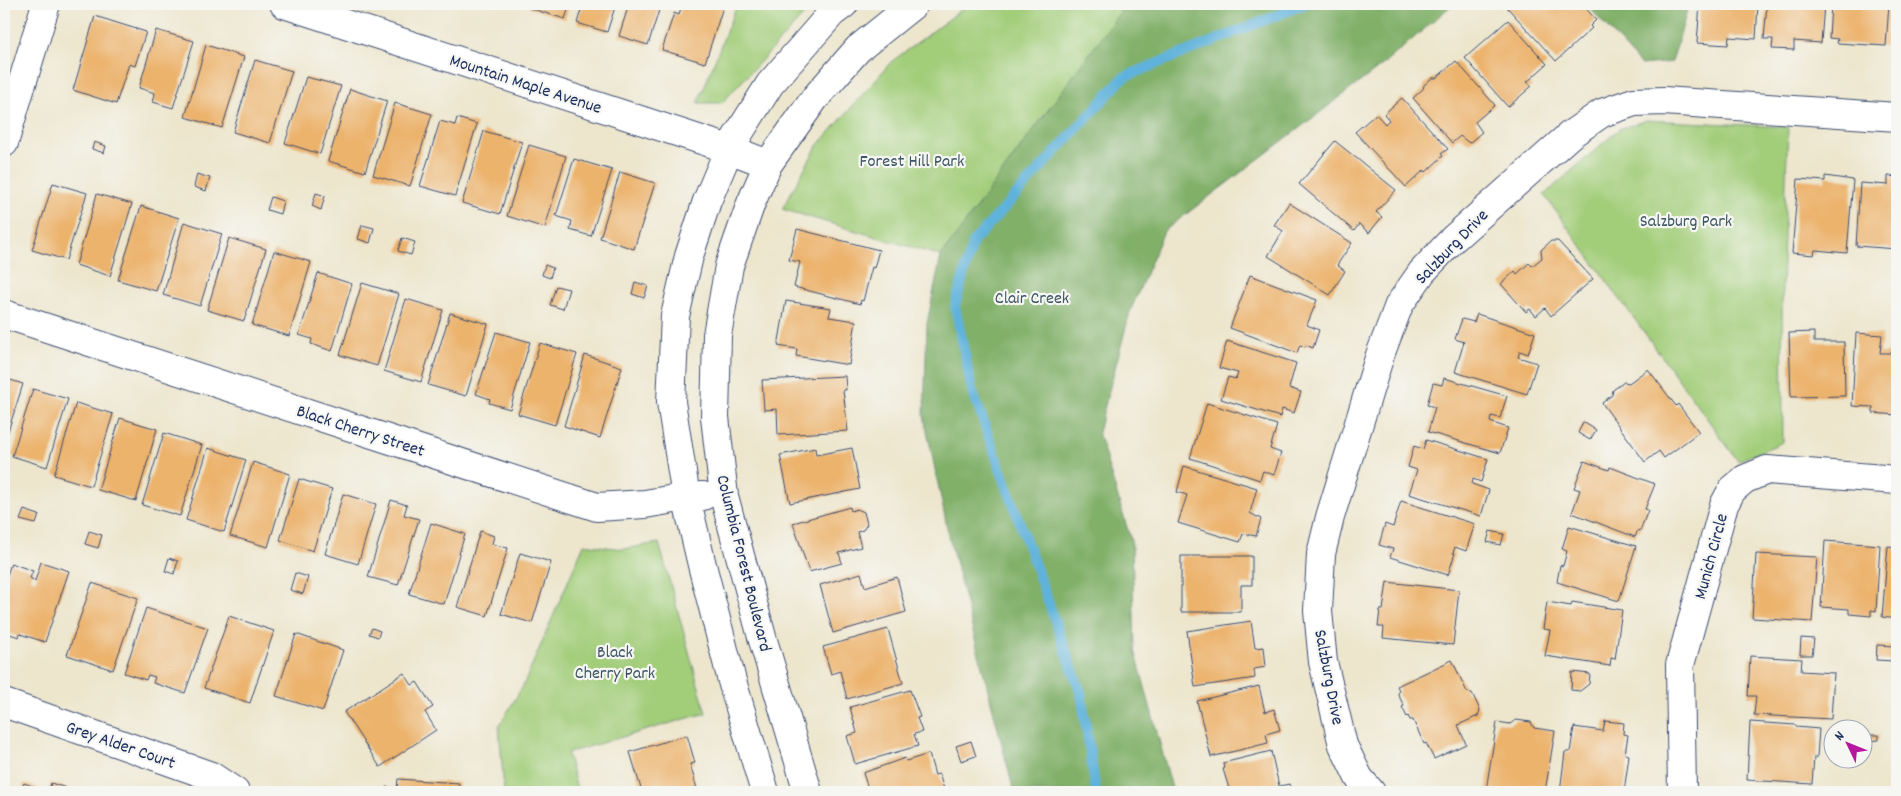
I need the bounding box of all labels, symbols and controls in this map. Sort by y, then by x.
street label: Mountain Maple Avenue [446,49,604,122]
park label: Forest Hill Park [860,150,964,175]
street label: Salzburg Drive [1410,204,1495,291]
park label: Salzburg Park [1640,210,1732,235]
park label: Clair Creek [995,287,1069,312]
street label: Black Cherry Street [293,400,428,465]
street label: Columbia Forest Boulevard [708,473,777,655]
street label: Munich Circle [1689,511,1736,602]
street label: Salzburg Drive [1306,628,1349,727]
park label: Black Cherry Park [575,641,655,687]
street label: Grey Alder Court [62,716,179,777]
north arrow [1824,718,1874,768]
text: N [1830,727,1850,746]

